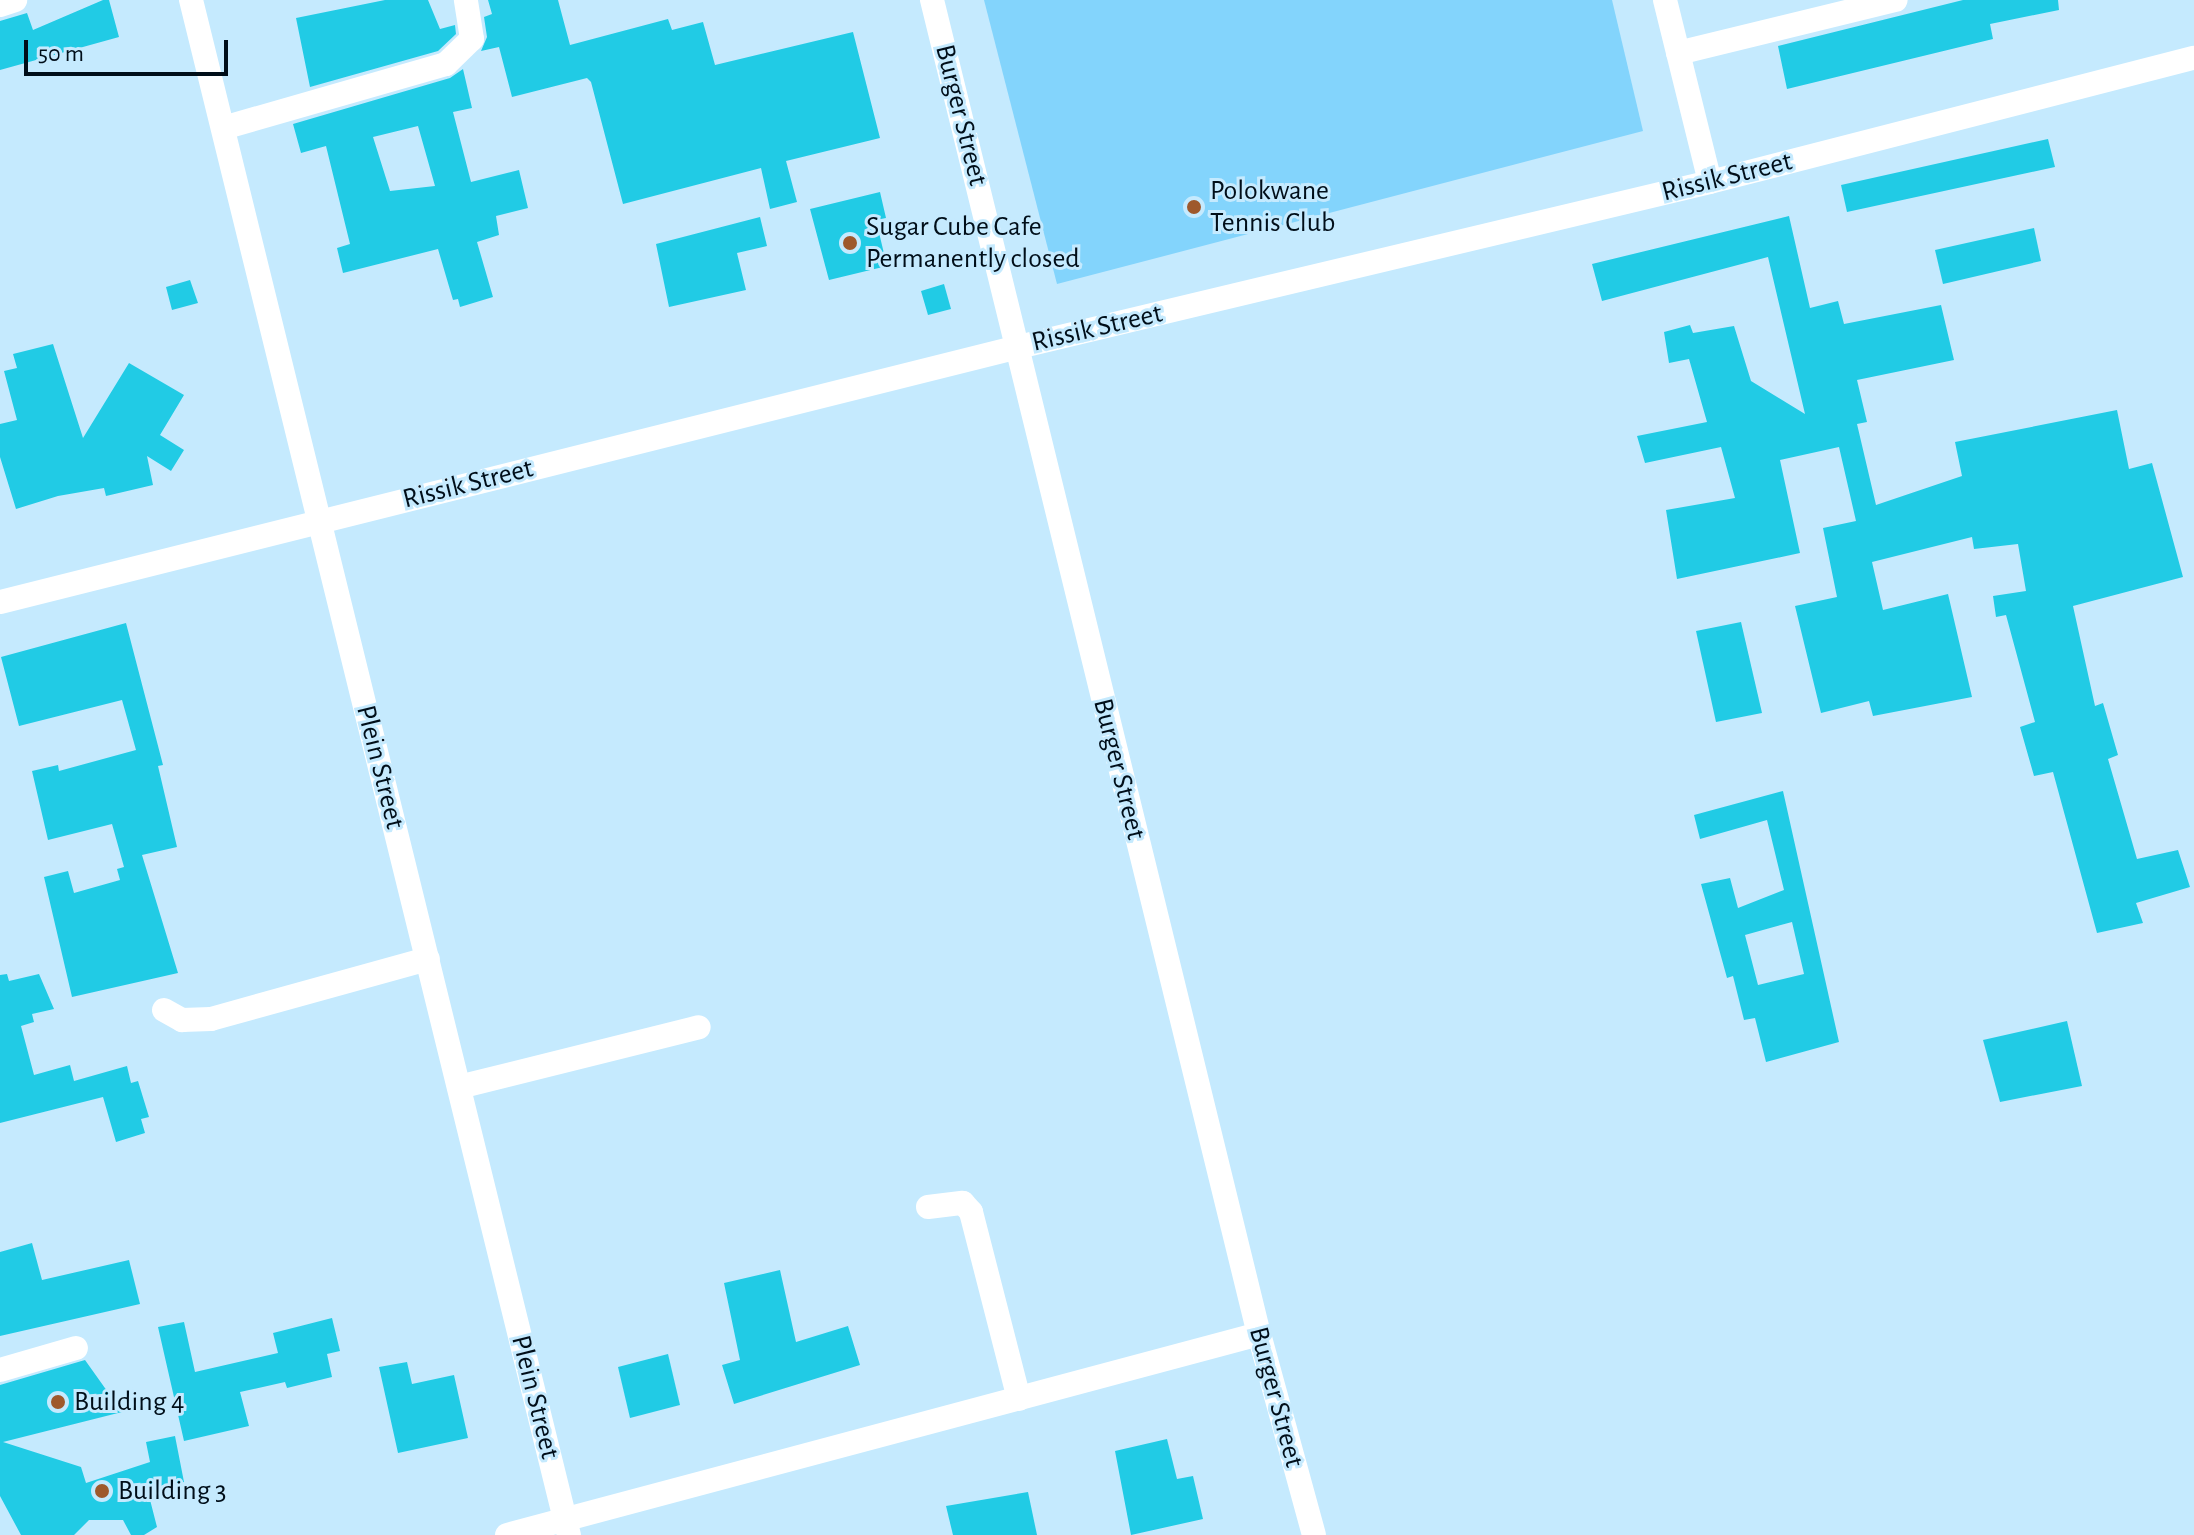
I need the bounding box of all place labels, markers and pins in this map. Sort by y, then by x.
place label: Polokwane Tennis Club [1210,174,1335,240]
marker: Polokwane Tennis Club [1185,198,1203,216]
place label: Sugar Cube Cafe Permanently closed [866,210,1080,276]
marker: Sugar Cube Cafe Permanently closed [841,234,859,252]
place label: Building 4 [74,1385,184,1419]
marker: Building 4 [49,1393,67,1411]
place label: Building 3 [118,1474,227,1508]
marker: Building 3 [93,1482,111,1500]

